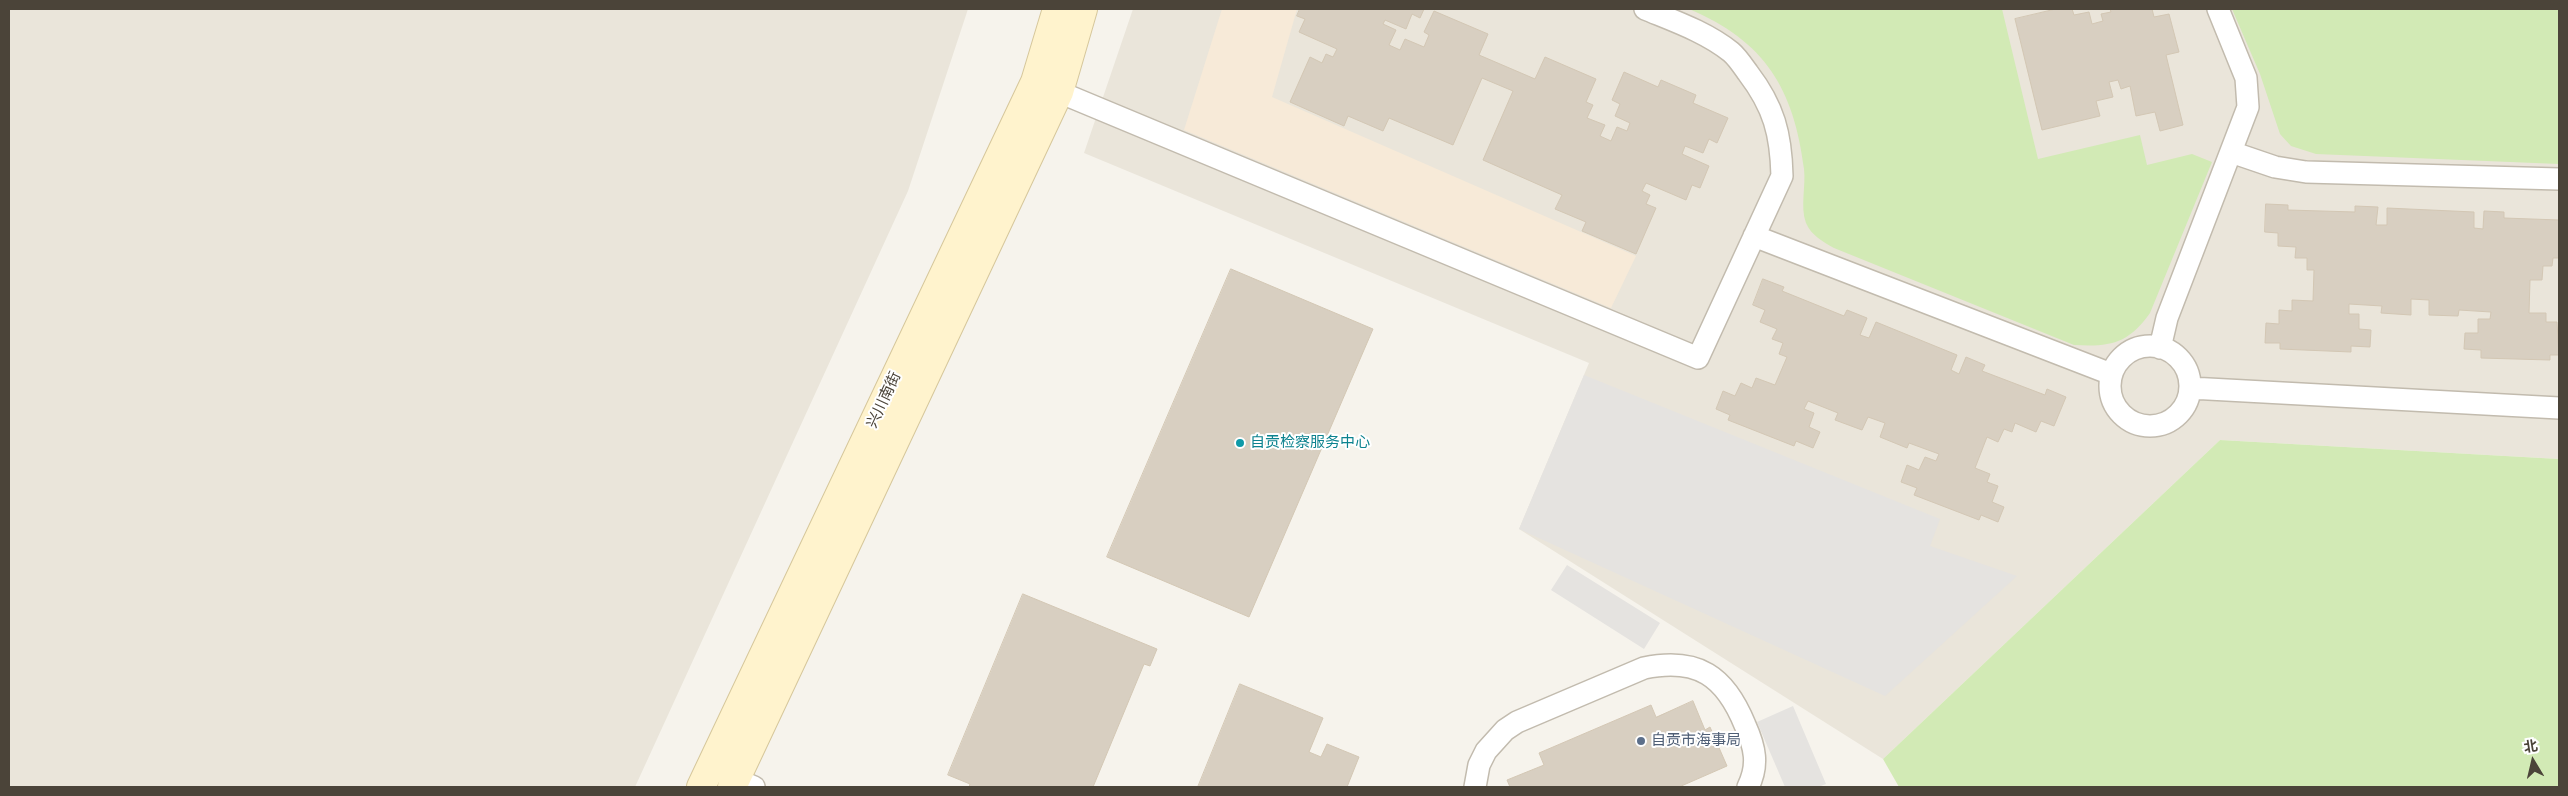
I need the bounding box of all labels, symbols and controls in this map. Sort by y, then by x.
street label: 兴川南街 [863,369,905,431]
place label: 自贡检察服务中心 [1250,434,1370,452]
marker: 自贡检察服务中心 [1234,437,1246,449]
place label: 自贡市海事局 [1651,732,1741,750]
marker: 自贡市海事局 [1635,735,1647,747]
north arrow [2508,736,2558,786]
text: 北 [2522,737,2539,755]

